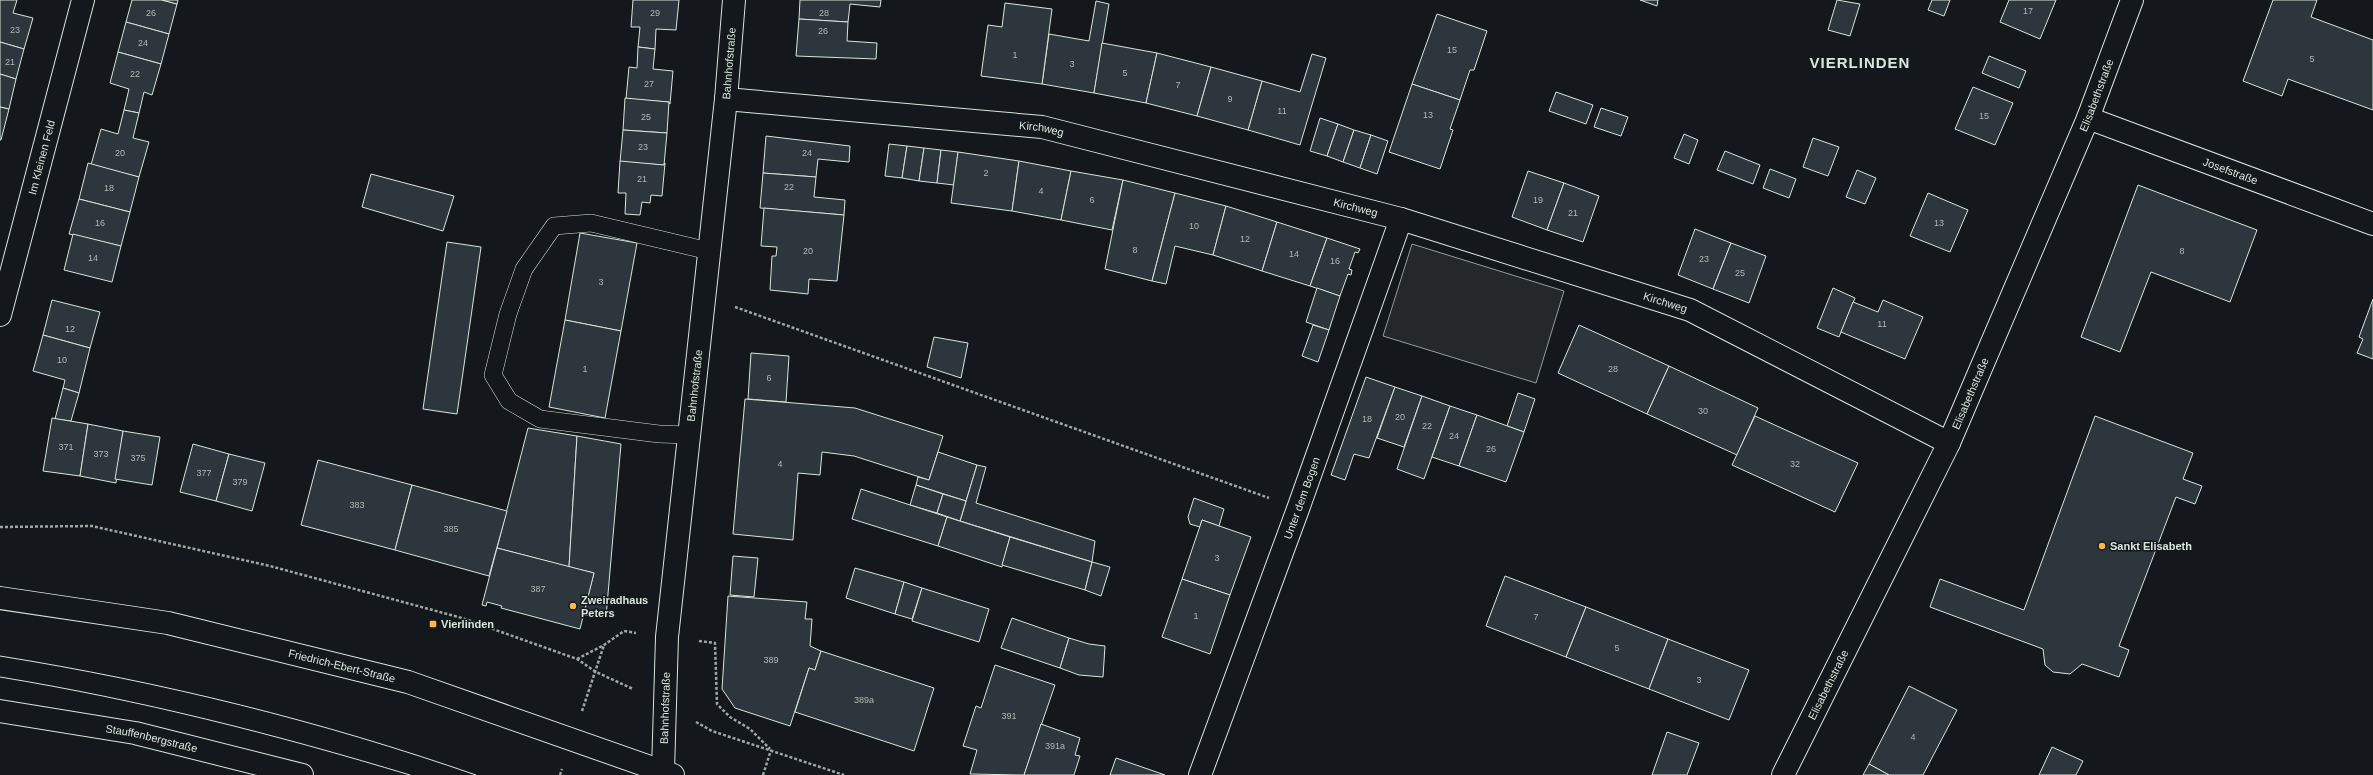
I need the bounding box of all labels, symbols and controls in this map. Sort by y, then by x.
house number: 17 [2023,6,2033,16]
house number: 26 [146,8,156,18]
house number: 29 [650,8,660,18]
house number: 28 [819,8,829,18]
house number: 23 [10,25,20,35]
house number: 26 [818,26,828,36]
street label: Bahnhofstraße [720,27,738,100]
house number: 24 [138,38,148,48]
house number: 15 [1447,45,1457,55]
house number: 1 [1012,50,1018,60]
district label: VIERLINDEN [1810,54,1910,71]
house number: 5 [2309,54,2315,64]
house number: 21 [5,57,15,67]
street label: Elisabethstraße [2077,57,2115,133]
house number: 3 [1069,59,1075,69]
house number: 5 [1122,68,1128,78]
house number: 22 [130,69,140,79]
house number: 27 [644,79,654,89]
house number: 7 [1175,80,1181,90]
house number: 9 [1227,94,1233,104]
house number: 11 [1277,106,1287,116]
house number: 13 [1423,110,1433,120]
house number: 15 [1979,111,1989,121]
house number: 25 [641,112,651,122]
street label: Im Kleinen Feld [26,119,57,196]
street label: Kirchweg [1019,119,1065,138]
house number: 23 [638,142,648,152]
house number: 20 [115,148,125,158]
house number: 24 [802,148,812,158]
street label: Josefstraße [2201,155,2260,187]
house number: 2 [983,168,989,178]
house number: 21 [637,174,647,184]
house number: 22 [784,182,794,192]
house number: 18 [104,183,114,193]
house number: 4 [1038,186,1044,196]
house number: 6 [1089,195,1095,205]
house number: 19 [1533,195,1543,205]
street label: Kirchweg [1332,196,1379,219]
house number: 21 [1568,208,1578,218]
house number: 16 [95,218,105,228]
house number: 13 [1934,218,1944,228]
house number: 10 [1189,221,1199,231]
house number: 12 [1240,234,1250,244]
house number: 8 [1132,245,1138,255]
house number: 20 [803,246,813,256]
house number: 8 [2179,246,2185,256]
house number: 14 [1289,249,1299,259]
house number: 14 [88,253,98,263]
house number: 23 [1699,254,1709,264]
house number: 16 [1330,256,1340,266]
house number: 25 [1735,268,1745,278]
house number: 3 [598,277,604,287]
street label: Kirchweg [1642,290,1689,315]
house number: 11 [1877,319,1887,329]
house number: 12 [65,324,75,334]
street label: Bahnhofstraße [685,349,704,422]
house number: 10 [57,355,67,365]
street label: Elisabethstraße [1950,356,1991,431]
house number: 1 [582,364,588,374]
house number: 28 [1608,364,1618,374]
house number: 6 [766,373,772,383]
house number: 30 [1698,406,1708,416]
house number: 20 [1395,412,1405,422]
house number: 18 [1362,414,1372,424]
house number: 22 [1422,421,1432,431]
house number: 24 [1449,431,1459,441]
house number: 371 [58,442,74,452]
house number: 26 [1486,444,1496,454]
house number: 373 [93,449,109,459]
house number: 375 [130,453,146,463]
street label: Unter dem Bogen [1281,455,1322,541]
house number: 4 [777,459,783,469]
house number: 32 [1790,459,1800,469]
house number: 377 [196,468,212,478]
house number: 379 [232,477,248,487]
house number: 383 [349,500,365,510]
house number: 385 [443,524,459,534]
place label: Sankt Elisabeth [2110,540,2192,552]
marker: Sankt Elisabeth [2097,541,2107,551]
house number: 3 [1214,553,1220,563]
house number: 387 [530,584,546,594]
place label: Zweiradhaus Peters [581,594,648,619]
marker: Zweiradhaus Peters [568,601,578,611]
house number: 1 [1193,611,1199,621]
house number: 7 [1533,612,1539,622]
place label: Vierlinden [441,618,494,630]
marker: Vierlinden [428,619,438,629]
house number: 5 [1614,643,1620,653]
street label: Friedrich-Ebert-Straße [287,647,397,685]
street label: Elisabethstraße [1806,648,1851,722]
house number: 389 [763,655,779,665]
street label: Bahnhofstraße [658,672,672,744]
house number: 3 [1696,675,1702,685]
house number: 389a [854,695,874,705]
house number: 391 [1001,711,1017,721]
street label: Stauffenbergstraße [105,722,199,754]
house number: 4 [1910,732,1916,742]
house number: 391a [1045,741,1065,751]

